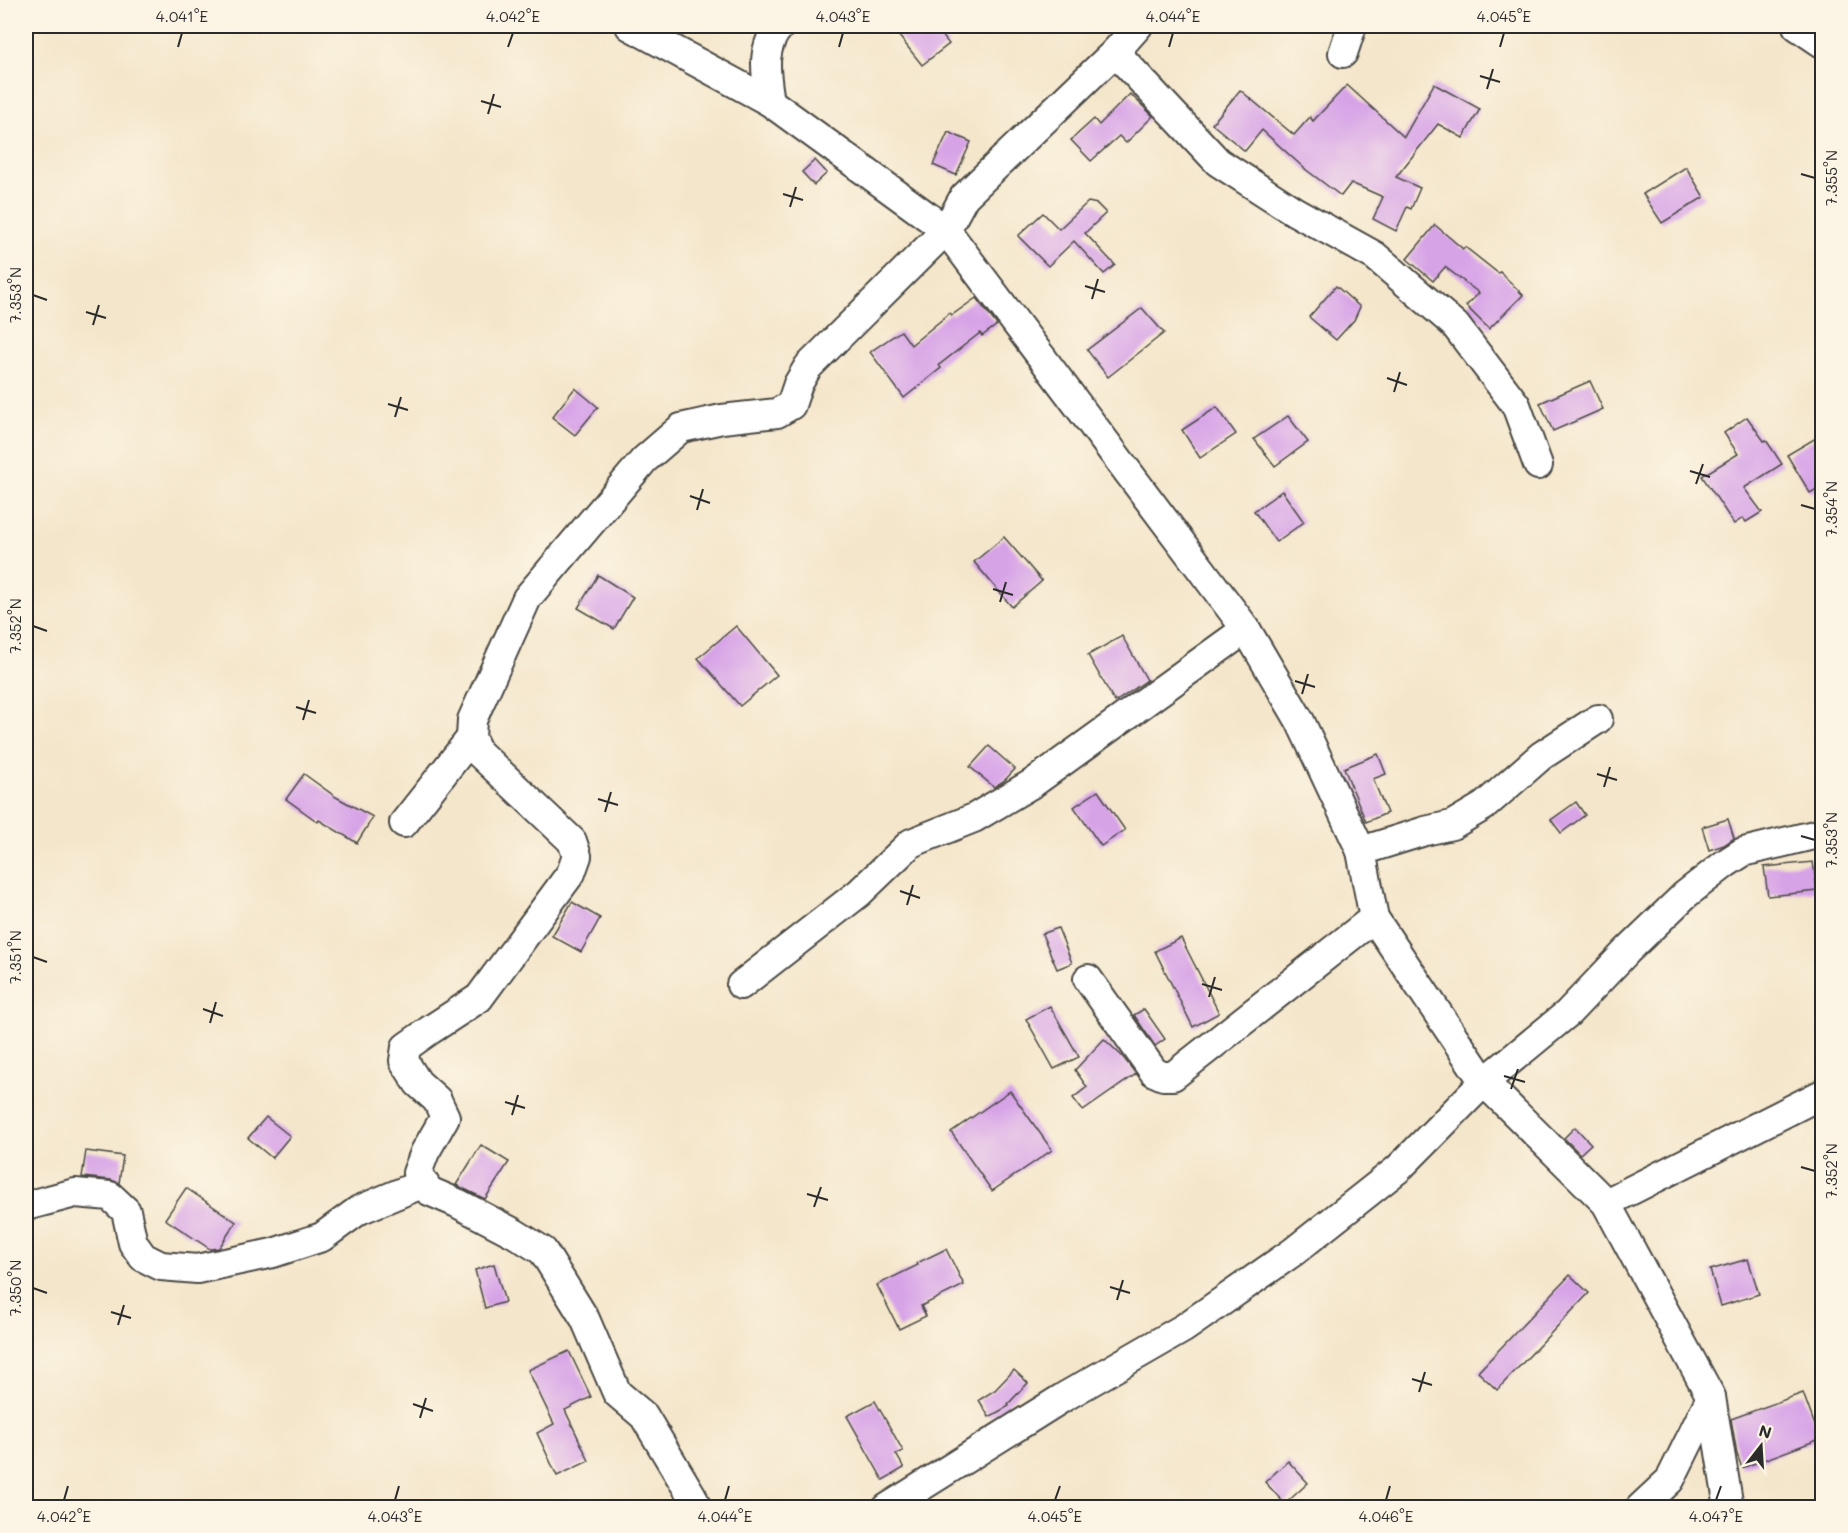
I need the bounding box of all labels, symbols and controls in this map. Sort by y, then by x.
text: 4.041°E [156,6,209,26]
text: 4.042°E [486,6,540,26]
text: 4.043°E [816,6,871,26]
text: 4.044°E [1146,6,1201,26]
text: 4.045°E [1477,6,1532,26]
text: 7.355°N [1821,150,1841,206]
text: 7.353°N [5,267,25,323]
text: 7.354°N [1821,481,1841,537]
text: 7.352°N [5,598,25,654]
text: 7.353°N [1821,812,1841,868]
text: 7.351°N [5,930,25,984]
text: 7.352°N [1821,1143,1841,1199]
text: 7.350°N [5,1260,25,1316]
north arrow [1731,1416,1791,1476]
text: N [1757,1419,1774,1443]
text: 4.042°E [37,1506,91,1526]
text: 4.043°E [368,1506,423,1526]
text: 4.044°E [698,1506,753,1526]
text: 4.045°E [1028,1506,1083,1526]
text: 4.046°E [1359,1506,1414,1526]
text: 4.047°E [1689,1506,1743,1526]

